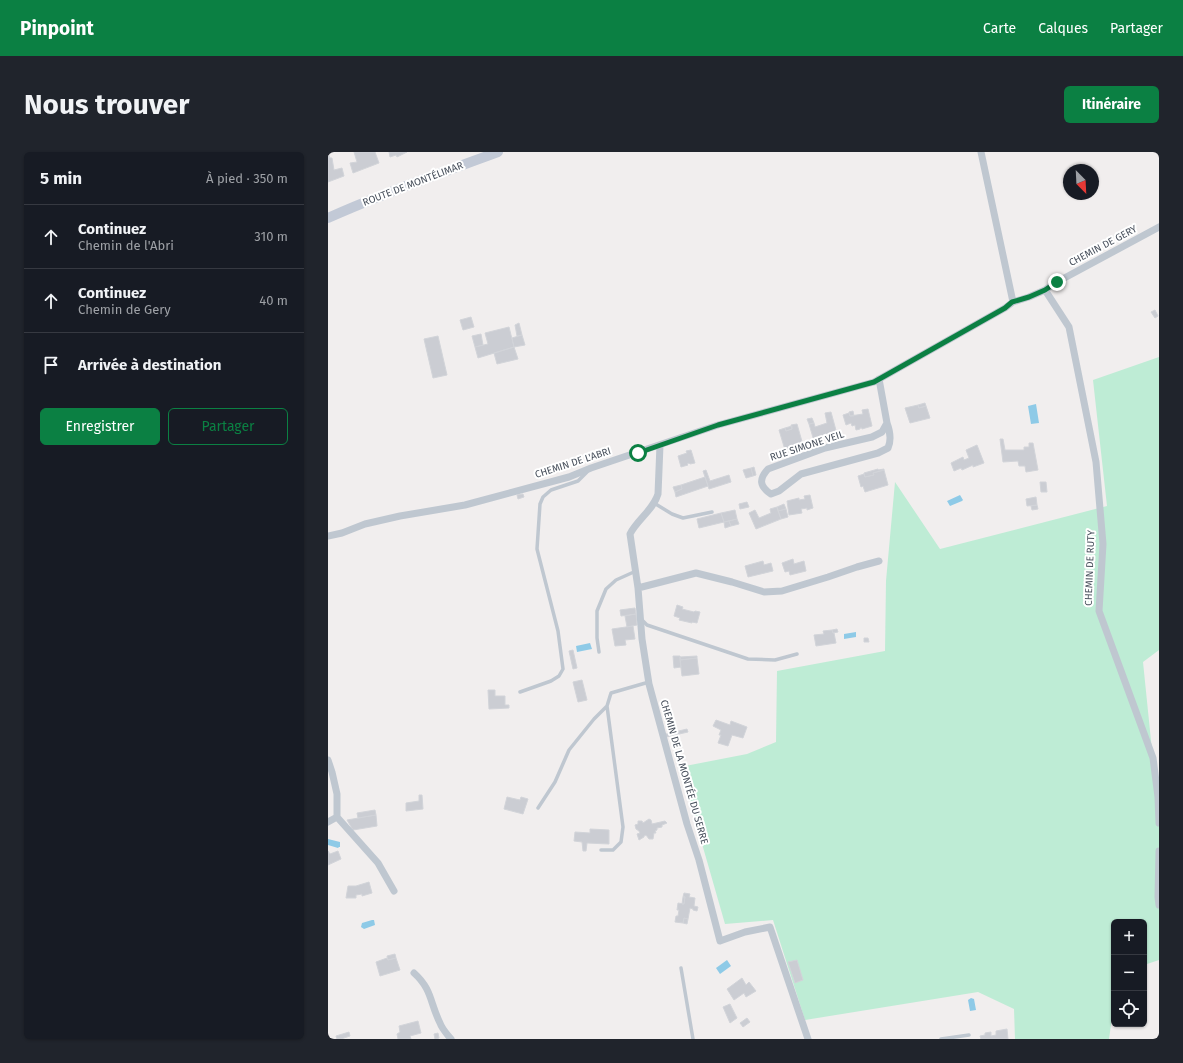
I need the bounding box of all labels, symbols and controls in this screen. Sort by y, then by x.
text: Pinpoint [20,17,94,40]
text: Carte [983,20,1016,37]
text: Calques [1038,20,1088,37]
text: Partager [1110,20,1163,37]
button: Itinéraire [1064,86,1159,123]
text: Nous trouver [24,88,189,121]
street label: ROUTE DE MONTÉLIMAR [360,157,465,209]
north arrow [1063,164,1099,200]
text: 5 min [40,168,82,189]
text: À pied · 350 m [206,171,288,186]
text: Continuez [78,220,146,238]
street label: CHEMIN DE GERY [1067,223,1140,269]
icon: ahead [40,226,62,248]
text: 310 m [254,229,288,244]
text: Chemin de l'Abri [78,238,174,253]
route end [1048,273,1066,291]
text: Continuez [78,284,146,302]
icon: ahead [40,290,62,312]
text: 40 m [259,293,288,308]
text: Chemin de Gery [78,302,171,317]
icon: arrive [40,354,62,376]
text: Arrivée à destination [78,356,221,374]
button: Enregistrer [40,408,160,445]
button: Partager [168,408,288,445]
street label: RUE SIMONE VEIL [768,428,846,464]
route start [629,444,647,462]
street label: CHEMIN DE L'ABRI [534,445,612,481]
street label: CHEMIN DE RUTY [1083,529,1097,606]
street label: CHEMIN DE LA MONTÉE DU SERRE [658,698,712,846]
map controls [1111,919,1147,1027]
button: + [1111,919,1147,955]
button: − [1111,955,1147,991]
button: locate [1111,991,1147,1027]

